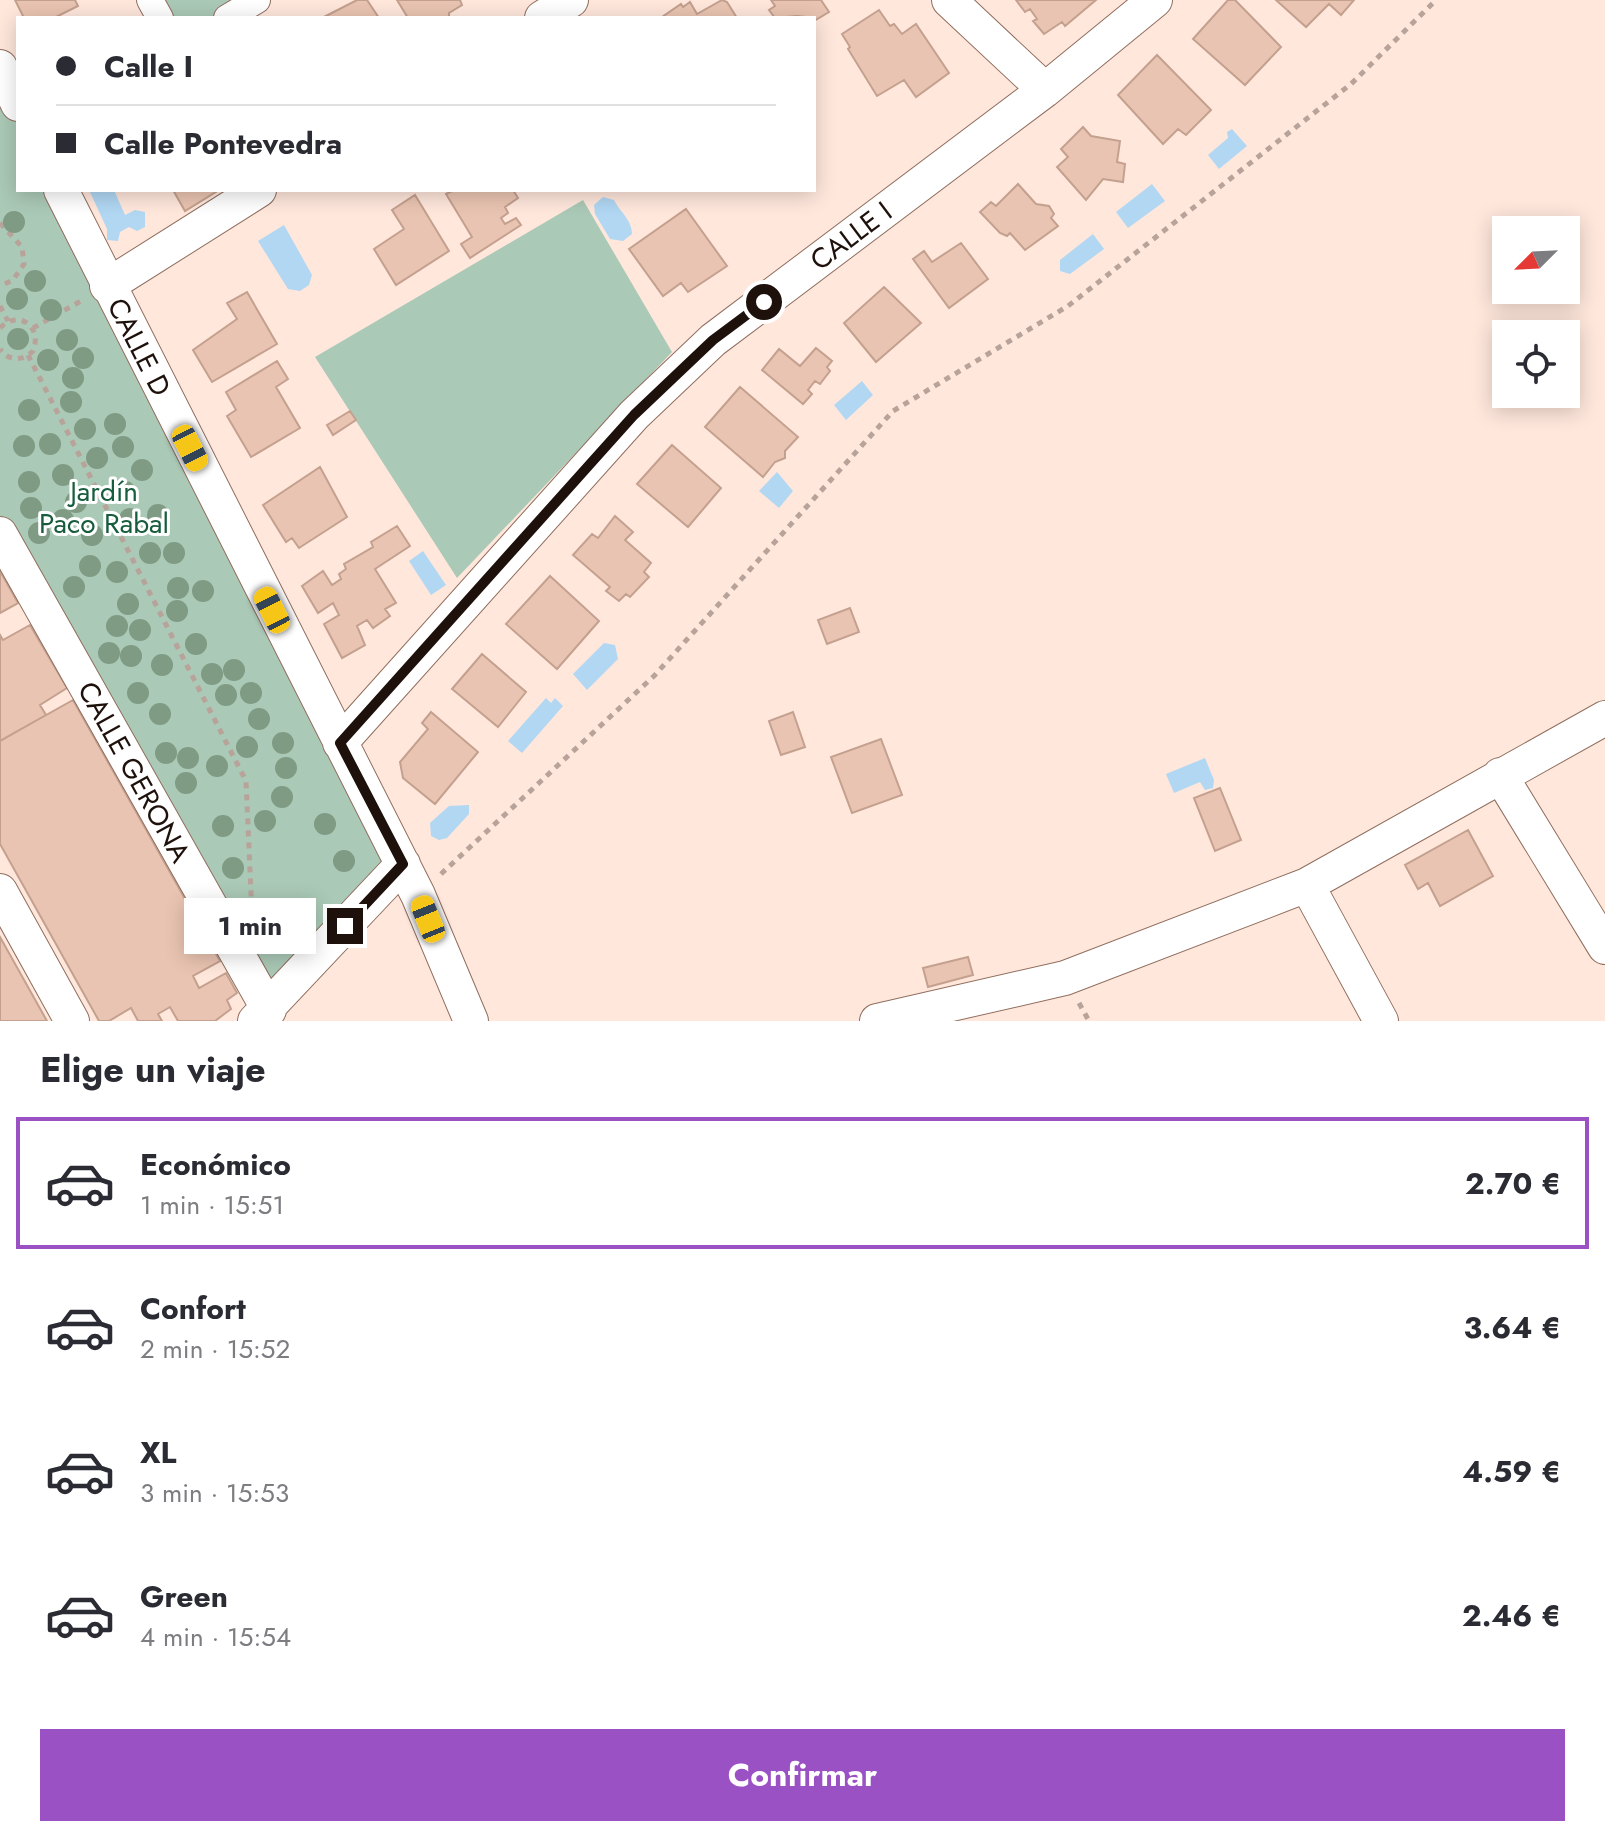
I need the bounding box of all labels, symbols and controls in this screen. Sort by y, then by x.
text: Calle I [104,45,193,88]
text: Calle Pontevedra [104,122,342,165]
street label: CALLE I [801,192,901,280]
north arrow [1492,216,1580,304]
map controls [1492,216,1580,408]
route start [746,284,782,320]
street label: CALLE D [97,291,181,403]
button: locate [1492,320,1580,408]
car [168,421,212,475]
park label: Jardín Paco Rabal [39,471,169,544]
car [250,583,294,637]
street label: CALLE GERONA [67,674,201,870]
car [408,892,448,946]
callout: 1 min [185,898,317,954]
text: 1 min [218,907,282,945]
route end [327,908,363,944]
text: Elige un viaje [40,1043,266,1095]
text: Económico [140,1143,291,1186]
icon: car [44,1147,116,1219]
text: 2.70 € [1465,1162,1561,1205]
text: 1 min · 15:51 [140,1186,284,1224]
text: Confort [140,1287,246,1330]
icon: car [44,1291,116,1363]
text: 3.64 € [1464,1306,1561,1349]
text: 2 min · 15:52 [140,1330,290,1368]
text: XL [140,1431,176,1474]
icon: car [44,1435,116,1507]
text: 4.59 € [1462,1450,1561,1493]
text: 3 min · 15:53 [140,1474,289,1512]
text: Green [140,1575,228,1618]
icon: car [44,1579,116,1651]
text: 2.46 € [1462,1594,1561,1637]
text: 4 min · 15:54 [140,1618,291,1656]
button: Confirmar [40,1729,1565,1821]

